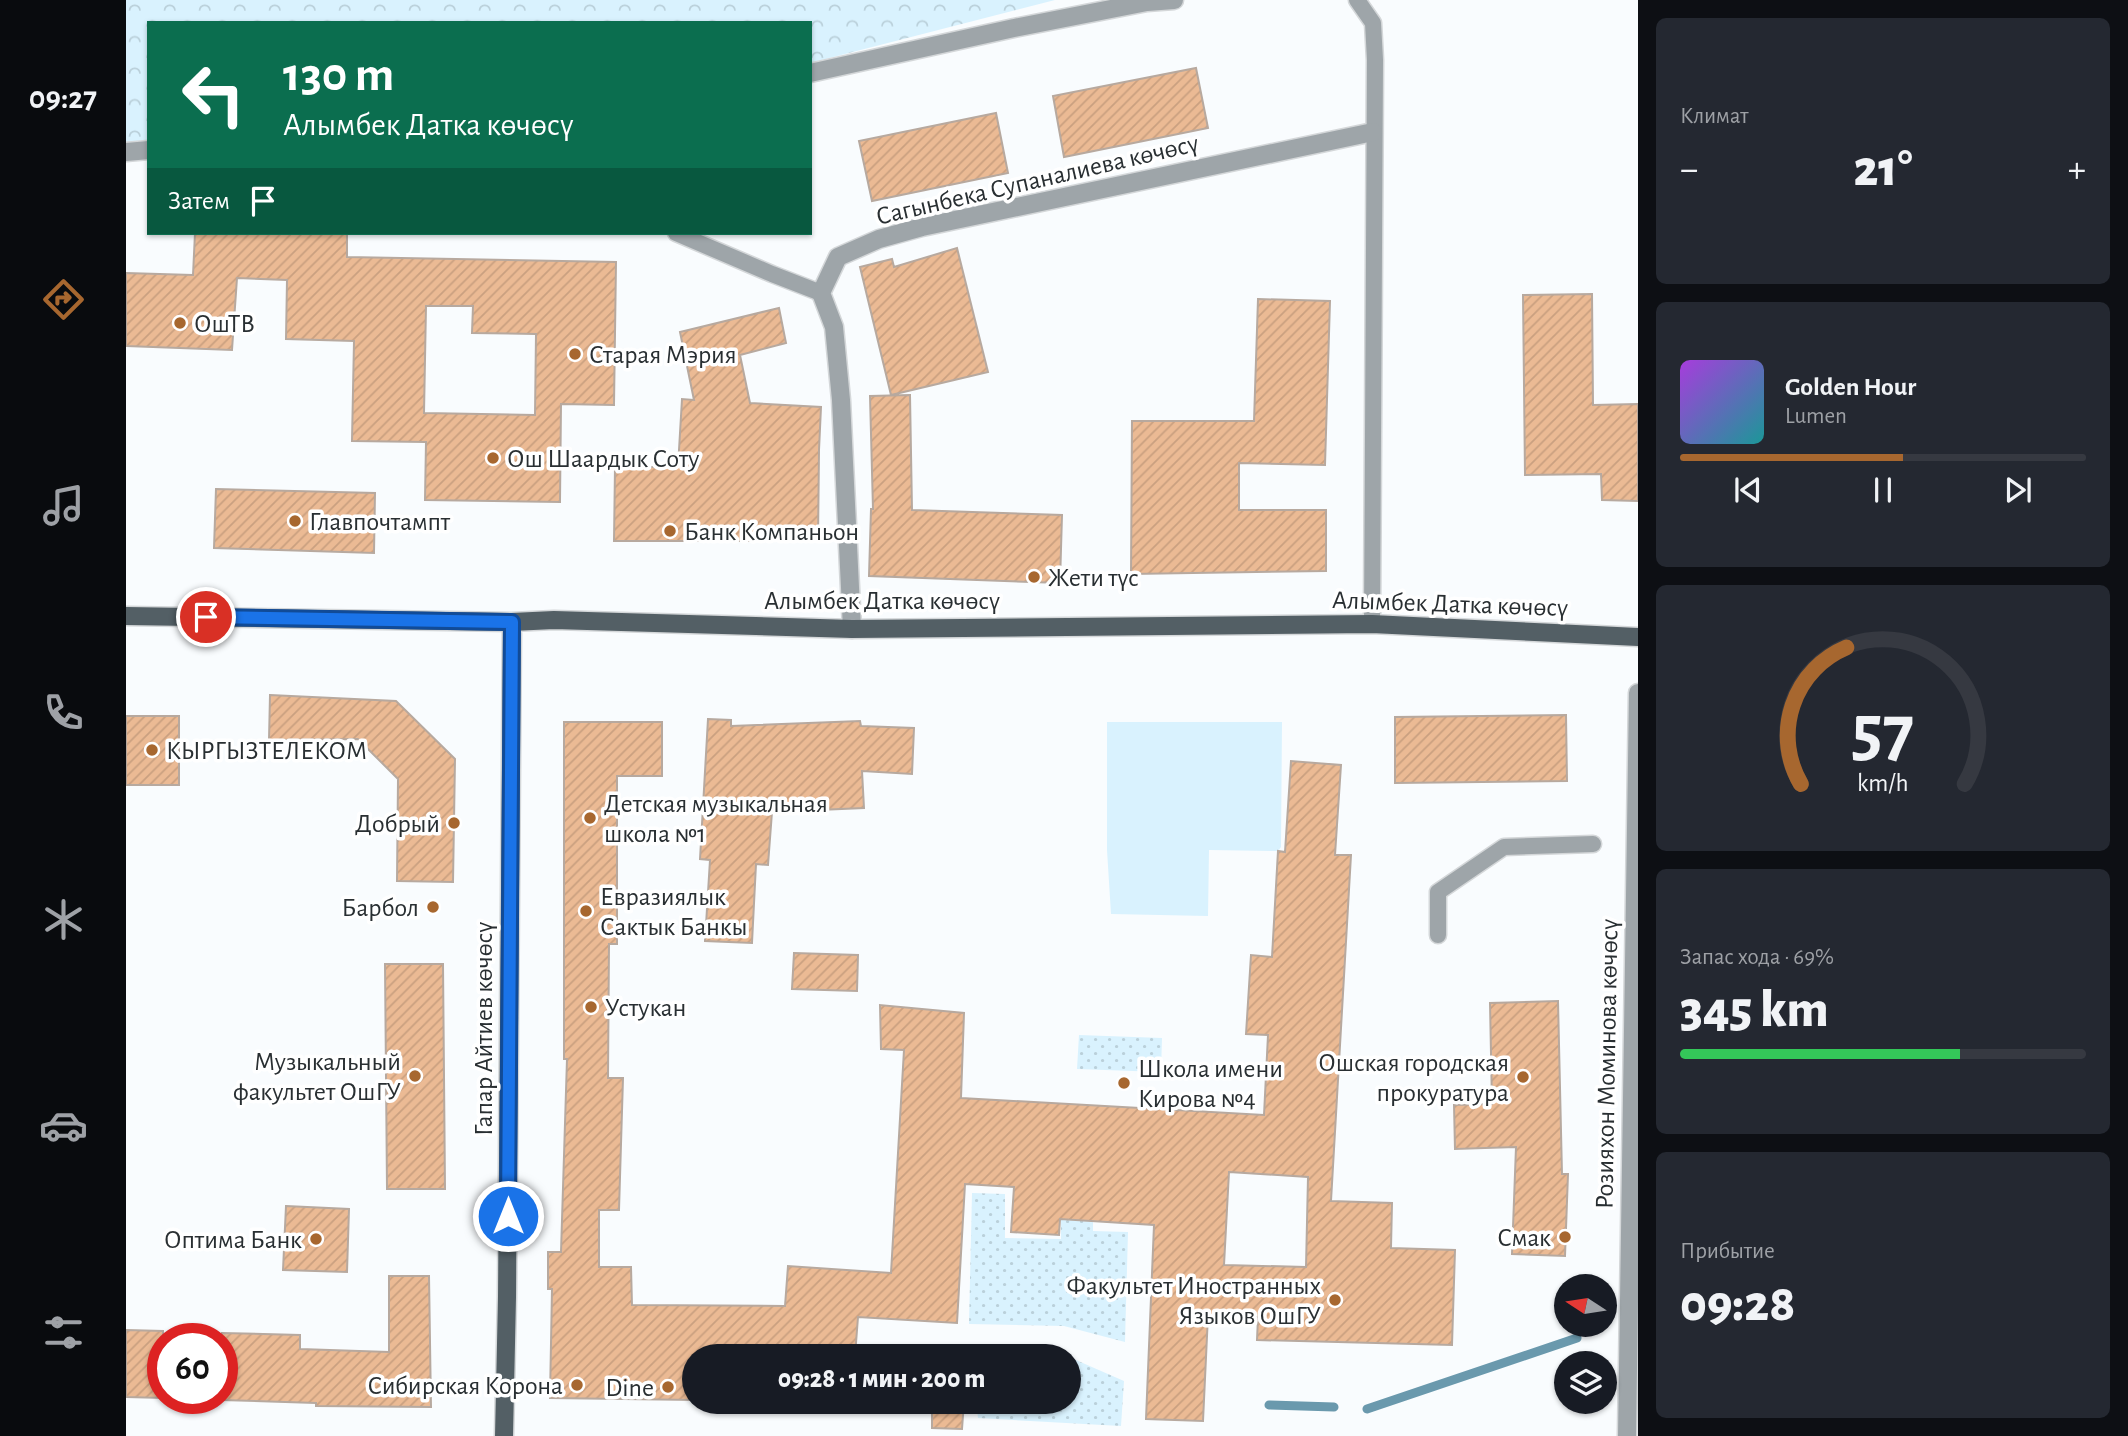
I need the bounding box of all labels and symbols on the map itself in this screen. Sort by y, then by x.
street label: Сагынбека Супаналиева көчөсү [873,130,1201,230]
place label: ОшТВ [194,311,255,337]
marker: ОшТВ [172,315,188,331]
place label: Старая Мэрия [589,342,737,368]
marker: Старая Мэрия [567,346,583,362]
place label: Ош Шаардык Соту [507,446,699,472]
marker: Ош Шаардык Соту [485,450,501,466]
place label: Главпочтампт [309,509,451,535]
marker: Главпочтампт [287,513,303,529]
place label: Банк Компаньон [684,519,859,545]
marker: Банк Компаньон [662,523,678,539]
place label: Жети түс [1048,565,1139,591]
marker: Жети түс [1026,569,1042,585]
pin [176,587,236,647]
street label: Алымбек Датка көчөсү [1332,587,1568,621]
street label: Алымбек Датка көчөсү [764,588,1000,614]
place label: КЫРГЫЗТЕЛЕКОМ [166,738,367,764]
marker: КЫРГЫЗТЕЛЕКОМ [144,742,160,758]
place label: Детская музыкальная школа №1 [604,791,828,847]
marker: Детская музыкальная школа №1 [582,810,598,826]
place label: Добрый [355,811,440,837]
marker: Добрый [446,815,462,831]
place label: Евразиялык Сактык Банкы [600,884,748,940]
place label: Барбол [342,895,419,921]
marker: Барбол [425,899,441,915]
marker: Евразиялык Сактык Банкы [578,903,594,919]
street label: Розияхон Моминова көчөсү [1591,919,1623,1209]
street label: Гапар Айтиев көчөсү [471,922,497,1136]
place label: Устукан [605,995,686,1021]
marker: Устукан [583,999,599,1015]
place label: Музыкальный факультет ОшГУ [233,1049,401,1105]
place label: Ошская городская прокуратура [1318,1050,1509,1106]
place label: Школа имени Кирова №4 [1138,1056,1283,1112]
marker: Музыкальный факультет ОшГУ [407,1068,423,1084]
marker: Ошская городская прокуратура [1515,1069,1531,1085]
marker: Школа имени Кирова №4 [1116,1075,1132,1091]
position arrow [471,1179,545,1253]
place label: Смак [1497,1225,1551,1251]
place label: Оптима Банк [164,1227,302,1253]
marker: Смак [1557,1229,1573,1245]
marker: Оптима Банк [308,1231,324,1247]
place label: Факультет Иностранных Языков ОшГУ [1067,1273,1321,1329]
north arrow [1554,1274,1617,1337]
marker: Факультет Иностранных Языков ОшГУ [1327,1292,1343,1308]
speed limit sign: 60 [147,1323,238,1414]
place label: Сибирская Корона [368,1373,563,1399]
place label: Dine [606,1375,654,1401]
marker: Сибирская Корона [569,1377,585,1393]
marker: Dine [660,1379,676,1395]

